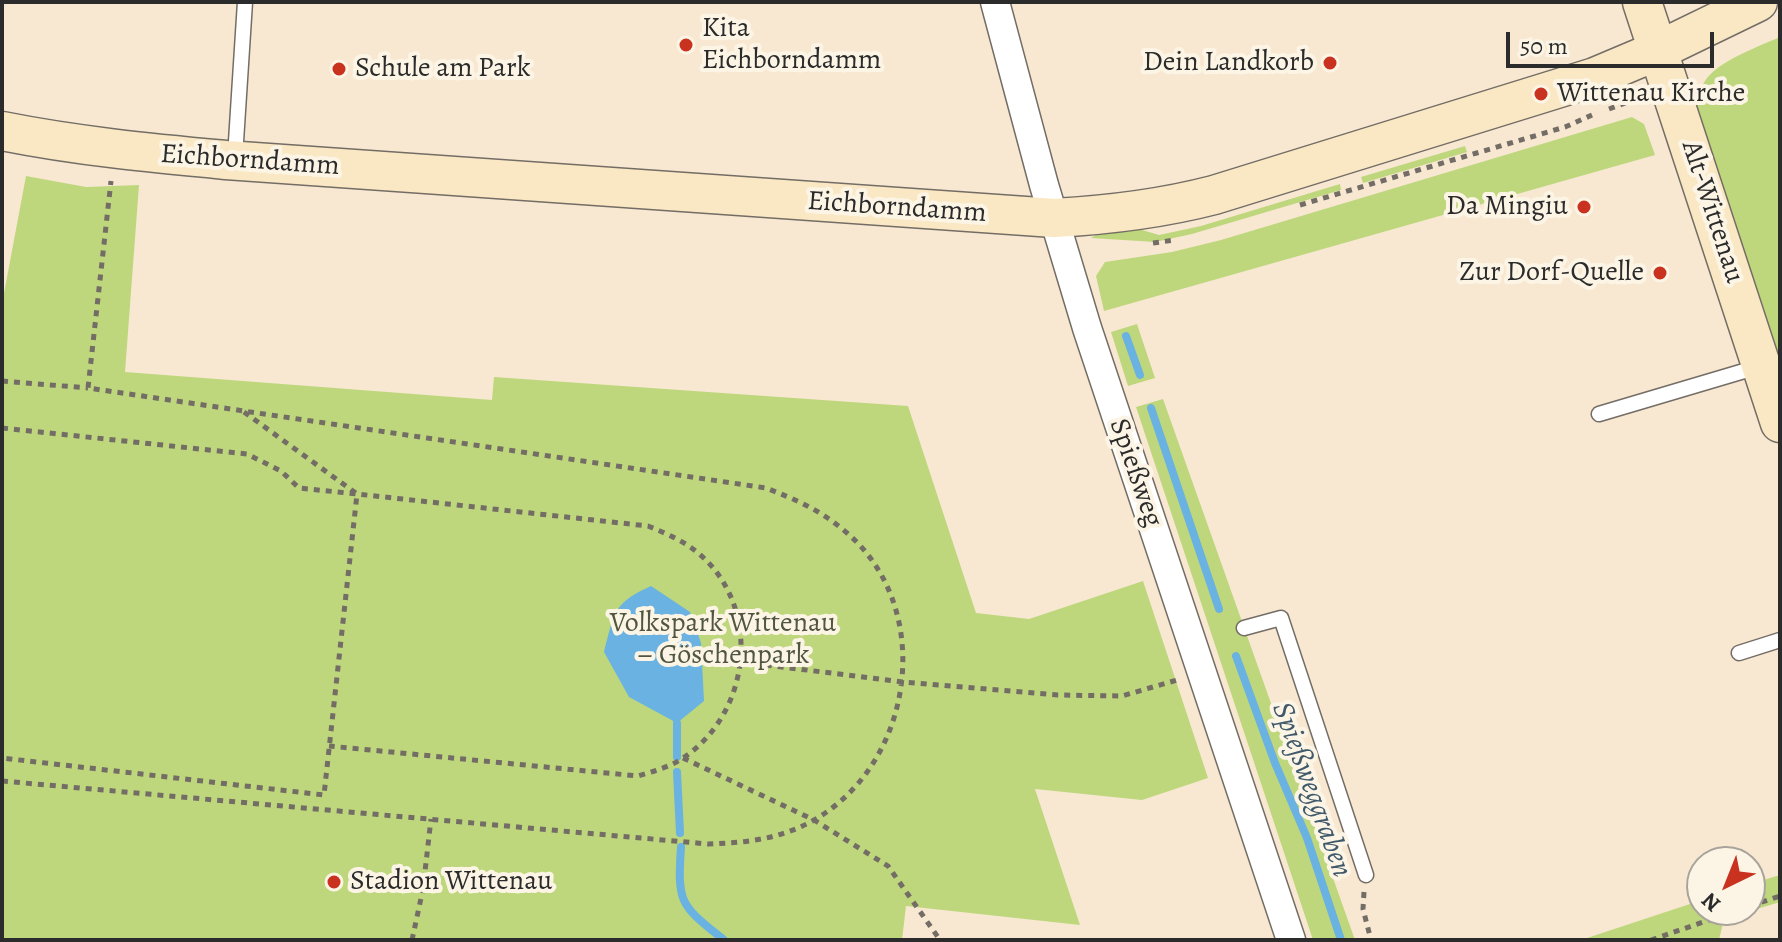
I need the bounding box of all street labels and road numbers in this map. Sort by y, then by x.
street label: Alt-Wittenau [1673,137,1751,287]
street label: Eichborndamm [159,138,341,184]
street label: Eichborndamm [806,185,988,231]
street label: Spießweg [1101,414,1169,532]

